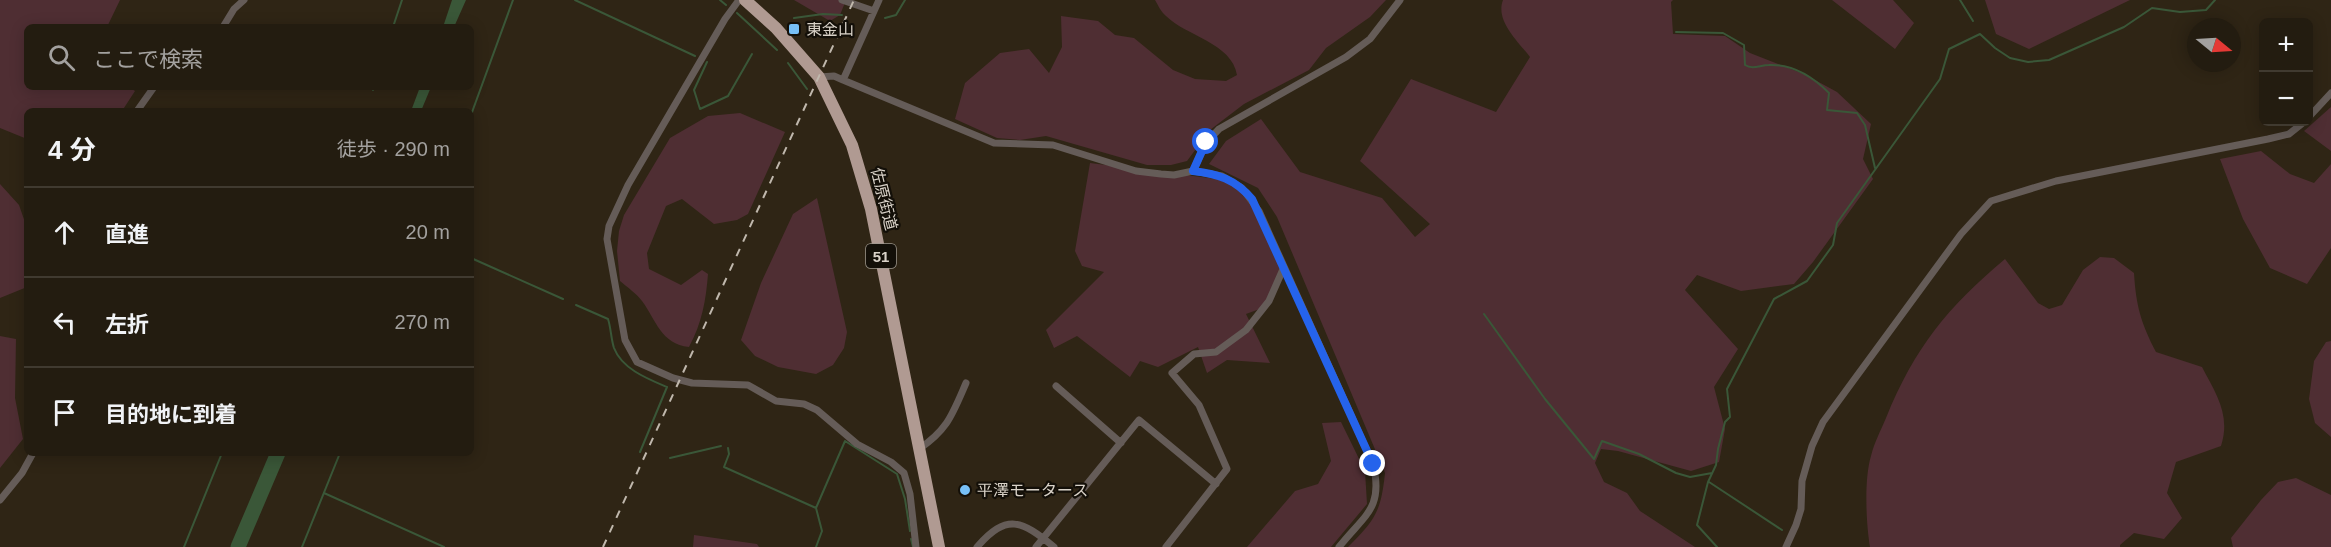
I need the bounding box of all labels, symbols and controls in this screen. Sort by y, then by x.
north arrow [2187,18,2241,72]
map controls [2259,18,2313,126]
button: + [2259,18,2313,72]
place label: 東金山 [806,21,854,38]
marker: 東金山 [787,22,801,36]
search box [24,24,474,90]
icon: search [45,41,78,74]
text: ここで検索 [93,47,203,72]
button: − [2259,72,2313,126]
route start [1192,128,1218,154]
text: 4 分 [48,135,96,165]
text: 徒歩 · 290 m [337,138,450,160]
street label: 佐原街道 [868,166,900,232]
icon: ahead [48,216,81,249]
text: 20 m [406,221,450,243]
text: 直進 [105,222,149,247]
road number: 51 [866,244,896,268]
icon: left [48,306,81,339]
text: 270 m [394,311,450,333]
text: 左折 [105,312,149,337]
icon: arrive [48,396,81,429]
text: 目的地に到着 [105,402,237,427]
route end [1359,450,1385,476]
place label: 平澤モータース [977,482,1088,499]
marker: 平澤モータース [958,483,972,497]

